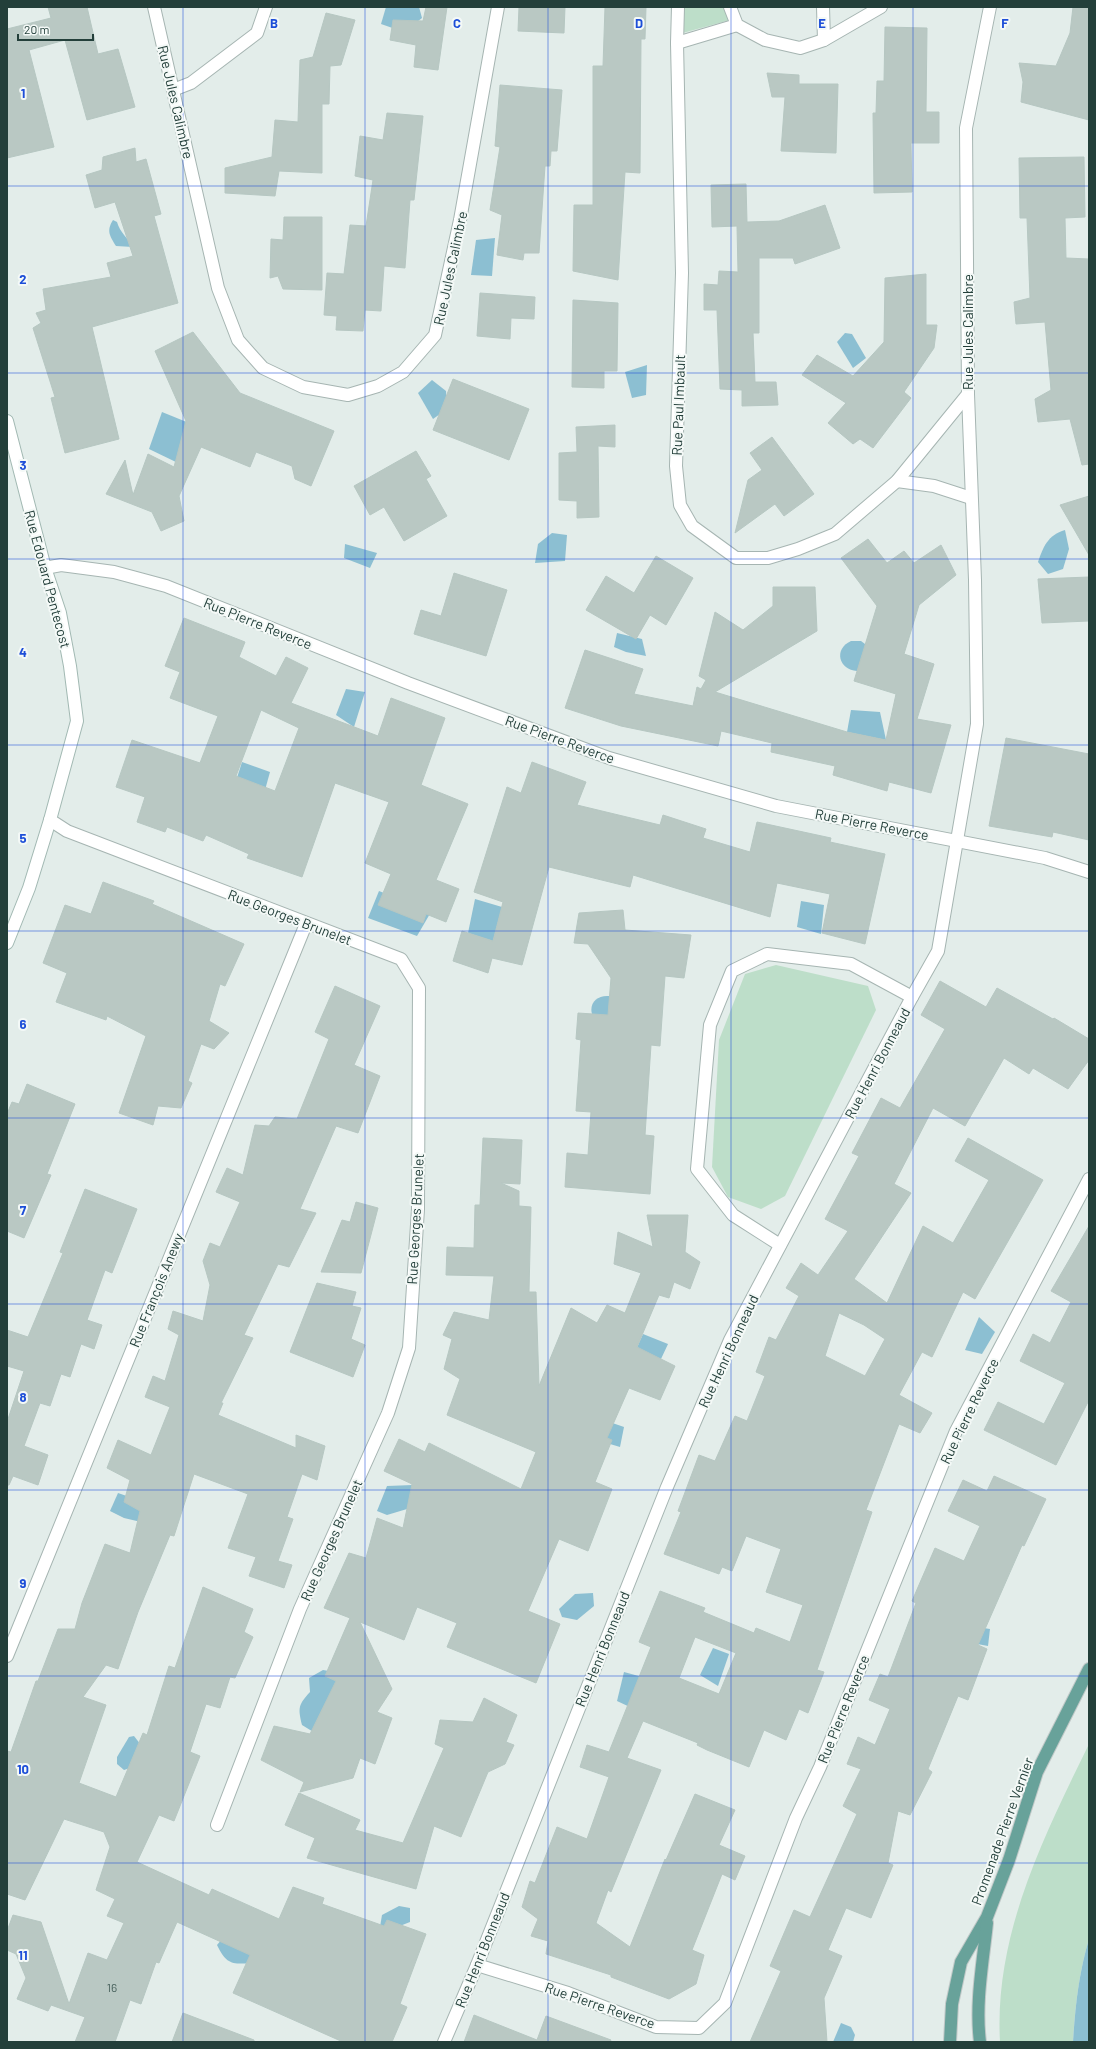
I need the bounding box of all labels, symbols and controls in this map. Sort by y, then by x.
text: B [270,15,278,31]
text: C [453,15,461,31]
text: D [635,15,643,31]
text: E [818,15,826,31]
text: F [1001,15,1009,31]
scale bar [18,16,93,42]
text: 20 m [24,22,50,36]
street label: Rue Jules Calimbre [155,44,197,160]
text: 1 [21,85,25,101]
street label: Rue Jules Calimbre [430,209,470,327]
text: 2 [19,271,27,287]
street label: Rue Jules Calimbre [959,274,976,390]
street label: Rue Paul Imbault [668,354,688,456]
text: 3 [19,457,27,473]
street label: Rue Edouard Pentecost [21,508,75,650]
street label: Rue Pierre Reverce [201,593,315,653]
text: 4 [19,644,27,660]
street label: Rue Pierre Reverce [503,711,617,767]
street label: Rue Pierre Reverce [814,805,930,843]
text: 5 [19,830,27,846]
street label: Rue Georges Brunelet [226,886,354,948]
street label: Rue Henri Bonneaud [841,1005,913,1121]
text: 6 [20,1016,27,1032]
street label: Rue Georges Brunelet [403,1153,427,1285]
text: 7 [20,1202,27,1218]
street label: Rue François Anewy [125,1230,187,1350]
street label: Rue Henri Bonneaud [694,1292,762,1410]
street label: Rue Pierre Reverce [936,1355,1002,1467]
text: 8 [19,1389,27,1405]
street label: Rue Georges Brunelet [297,1477,365,1603]
text: 9 [20,1575,27,1591]
street label: Rue Henri Bonneaud [571,1589,633,1709]
street label: Rue Pierre Reverce [813,1652,873,1766]
street label: Promenade Pierre Vernier [967,1755,1037,1907]
text: 10 [17,1761,29,1777]
street label: Rue Henri Bonneaud [451,1890,513,2010]
text: 11 [18,1947,28,1963]
street label: Rue Pierre Reverce [543,1978,657,2032]
house number: 16 [107,1980,117,1994]

